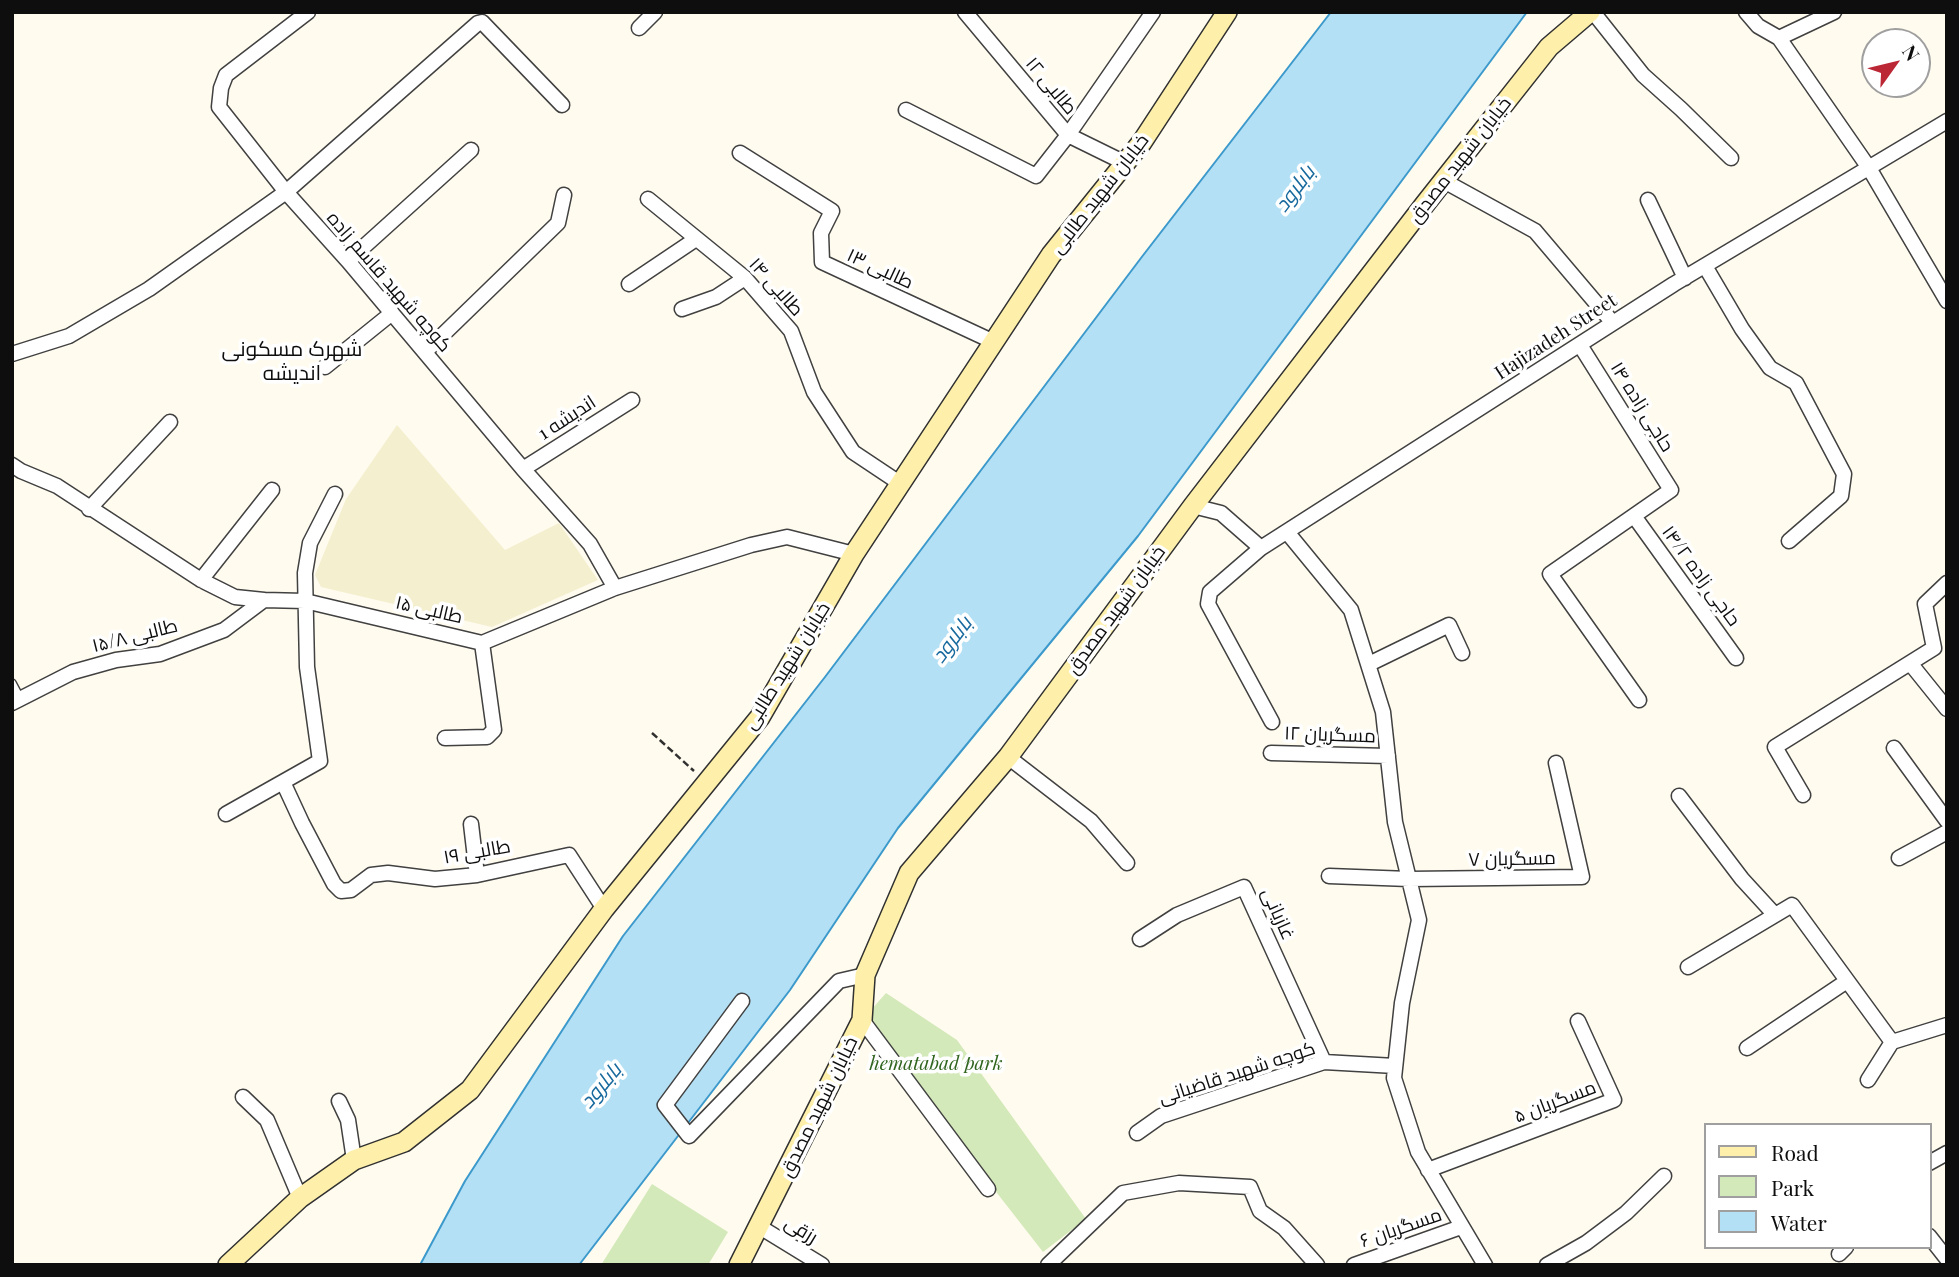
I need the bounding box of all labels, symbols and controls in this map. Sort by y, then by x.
north arrow [1861,28,1931,98]
text: N [1897,39,1926,65]
street label: طالبی ۱۲ [1020,53,1082,119]
street label: خیابان شهید مصدق [1404,93,1516,227]
street label: خیابان شهید طالبی [1046,130,1154,258]
water label: بابلرود [1269,161,1321,217]
street label: کوچه شهید قاسم زاده [322,207,456,357]
street label: طالبی ۱۳ [843,244,917,294]
street label: طالبی ۱۴ [744,253,808,321]
street label: Hajizadeh Street [1491,289,1621,385]
district label: شهرک مسکونی اندیشه [222,336,362,386]
street label: حاجی زاده ۱۴ [1605,358,1679,456]
street label: اندیشه 1 [534,391,600,445]
street label: حاجی زاده ۱۴/۲ [1657,521,1745,631]
street label: خیابان شهید مصدق [1062,541,1170,679]
street label: طالبی ۱۵ [393,591,465,629]
street label: خیابان شهید طالبی [739,598,835,734]
water label: بابلرود [926,612,978,668]
street label: طالبی ۱۵/۸ [90,614,180,658]
street label: مسگریان ۱۲ [1284,722,1376,748]
street label: طالبی ۱۹ [442,835,512,869]
street label: مسگریان ۷ [1468,847,1556,871]
street label: غازیانی [1257,885,1299,943]
street label: خیابان شهید مصدق [775,1033,863,1181]
street label: کوچه شهید قاضیانی [1156,1037,1318,1109]
park label: hematabad park [870,1053,1002,1075]
water label: بابلرود [575,1058,627,1114]
street label: مسگریان ۵ [1511,1076,1599,1128]
legend [1703,1123,1931,1249]
text: Road [1771,1138,1819,1166]
text: Park [1771,1173,1814,1201]
street label: مسگریان ۶ [1357,1203,1445,1253]
text: Water [1771,1208,1827,1236]
street label: رزقی [780,1211,822,1249]

